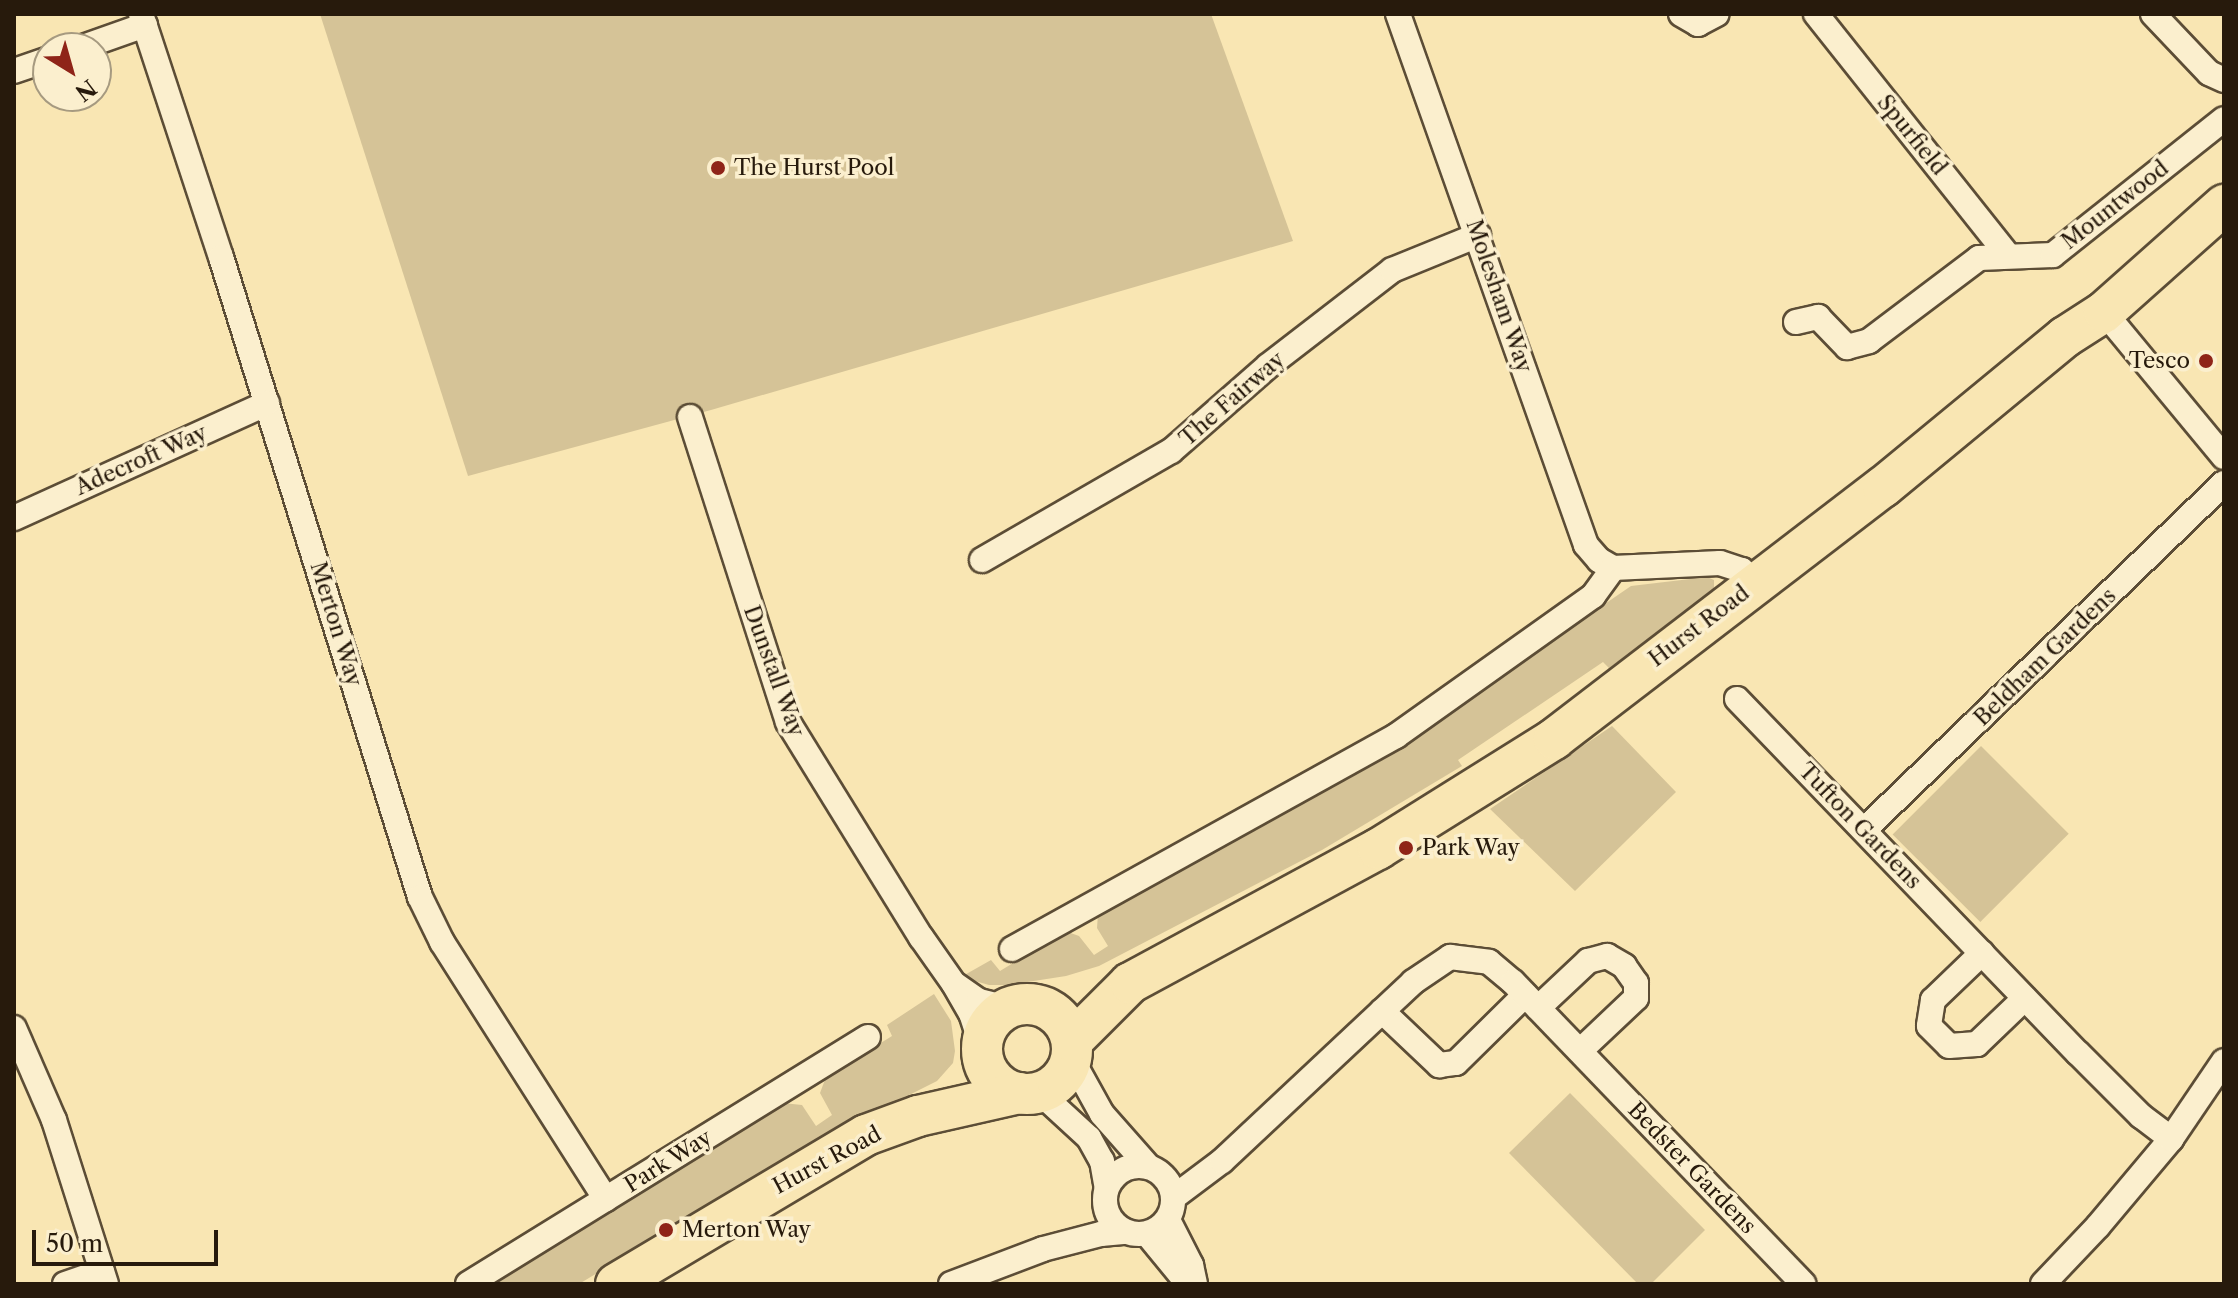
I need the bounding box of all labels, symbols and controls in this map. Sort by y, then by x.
north arrow [32,32,112,112]
text: N [70,73,101,107]
street label: Spurfield [1872,90,1952,180]
place label: The Hurst Pool [734,155,894,181]
street label: Mountwood [2056,155,2174,255]
marker: The Hurst Pool [709,159,727,177]
street label: Molesham Way [1460,216,1538,376]
street label: The Fairway [1174,346,1290,452]
place label: Tesco [2129,348,2190,374]
marker: Tesco [2197,352,2215,370]
street label: Adecroft Way [71,419,211,501]
street label: Merton Way [304,558,368,690]
street label: Hurst Road [1644,580,1754,672]
street label: Beldham Gardens [1969,583,2121,731]
street label: Dunstall Way [738,601,810,741]
street label: Tufton Gardens [1793,758,1927,894]
place label: Park Way [1422,835,1521,861]
marker: Park Way [1397,839,1415,857]
street label: Bedster Gardens [1622,1097,1762,1239]
street label: Hurst Road [768,1120,886,1200]
street label: Park Way [619,1124,717,1198]
scale bar [36,1214,222,1264]
place label: Merton Way [682,1217,812,1243]
marker: Merton Way [657,1221,675,1239]
text: 50 m [46,1229,103,1258]

